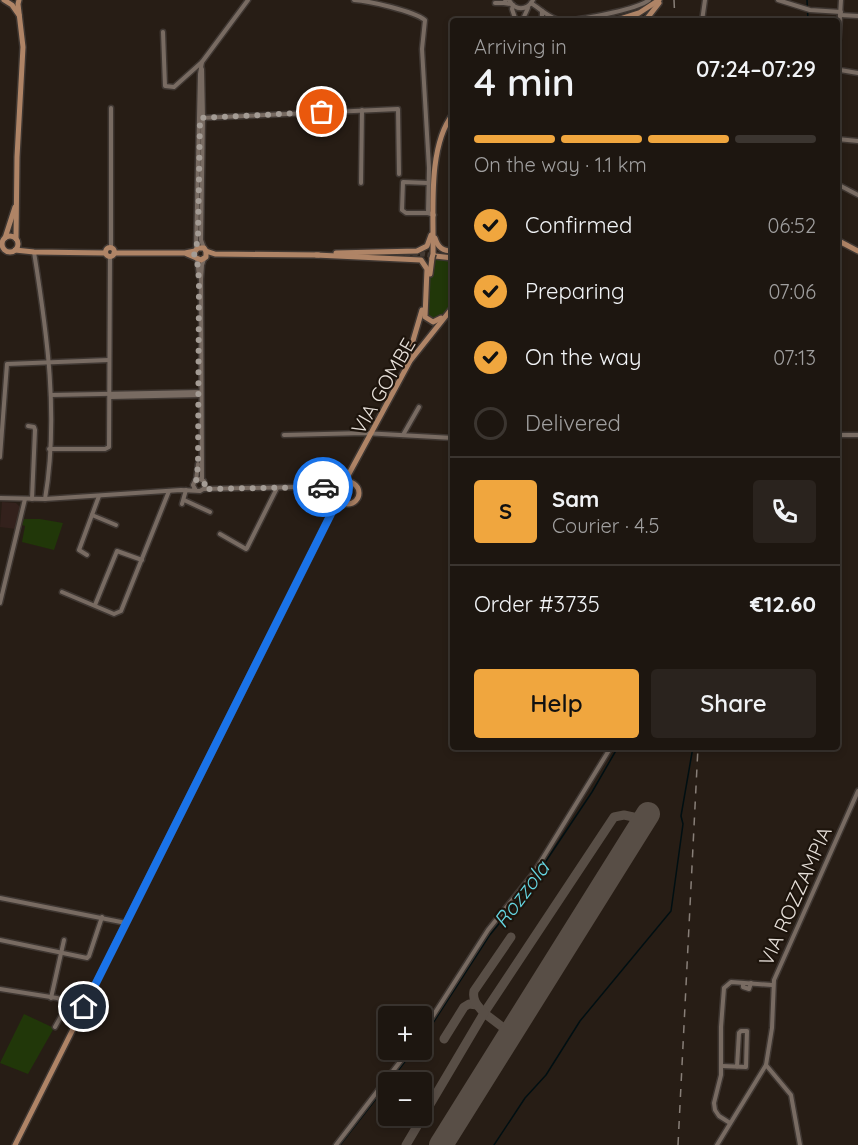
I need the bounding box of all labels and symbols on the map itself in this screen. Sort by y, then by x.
pin [296,86,347,137]
street label: VIA GOMBE [345,333,421,439]
courier [293,457,353,517]
street label: VIA ROZZAMPIA [753,822,837,970]
water label: Rozzola [488,855,555,932]
pin [58,981,109,1032]

